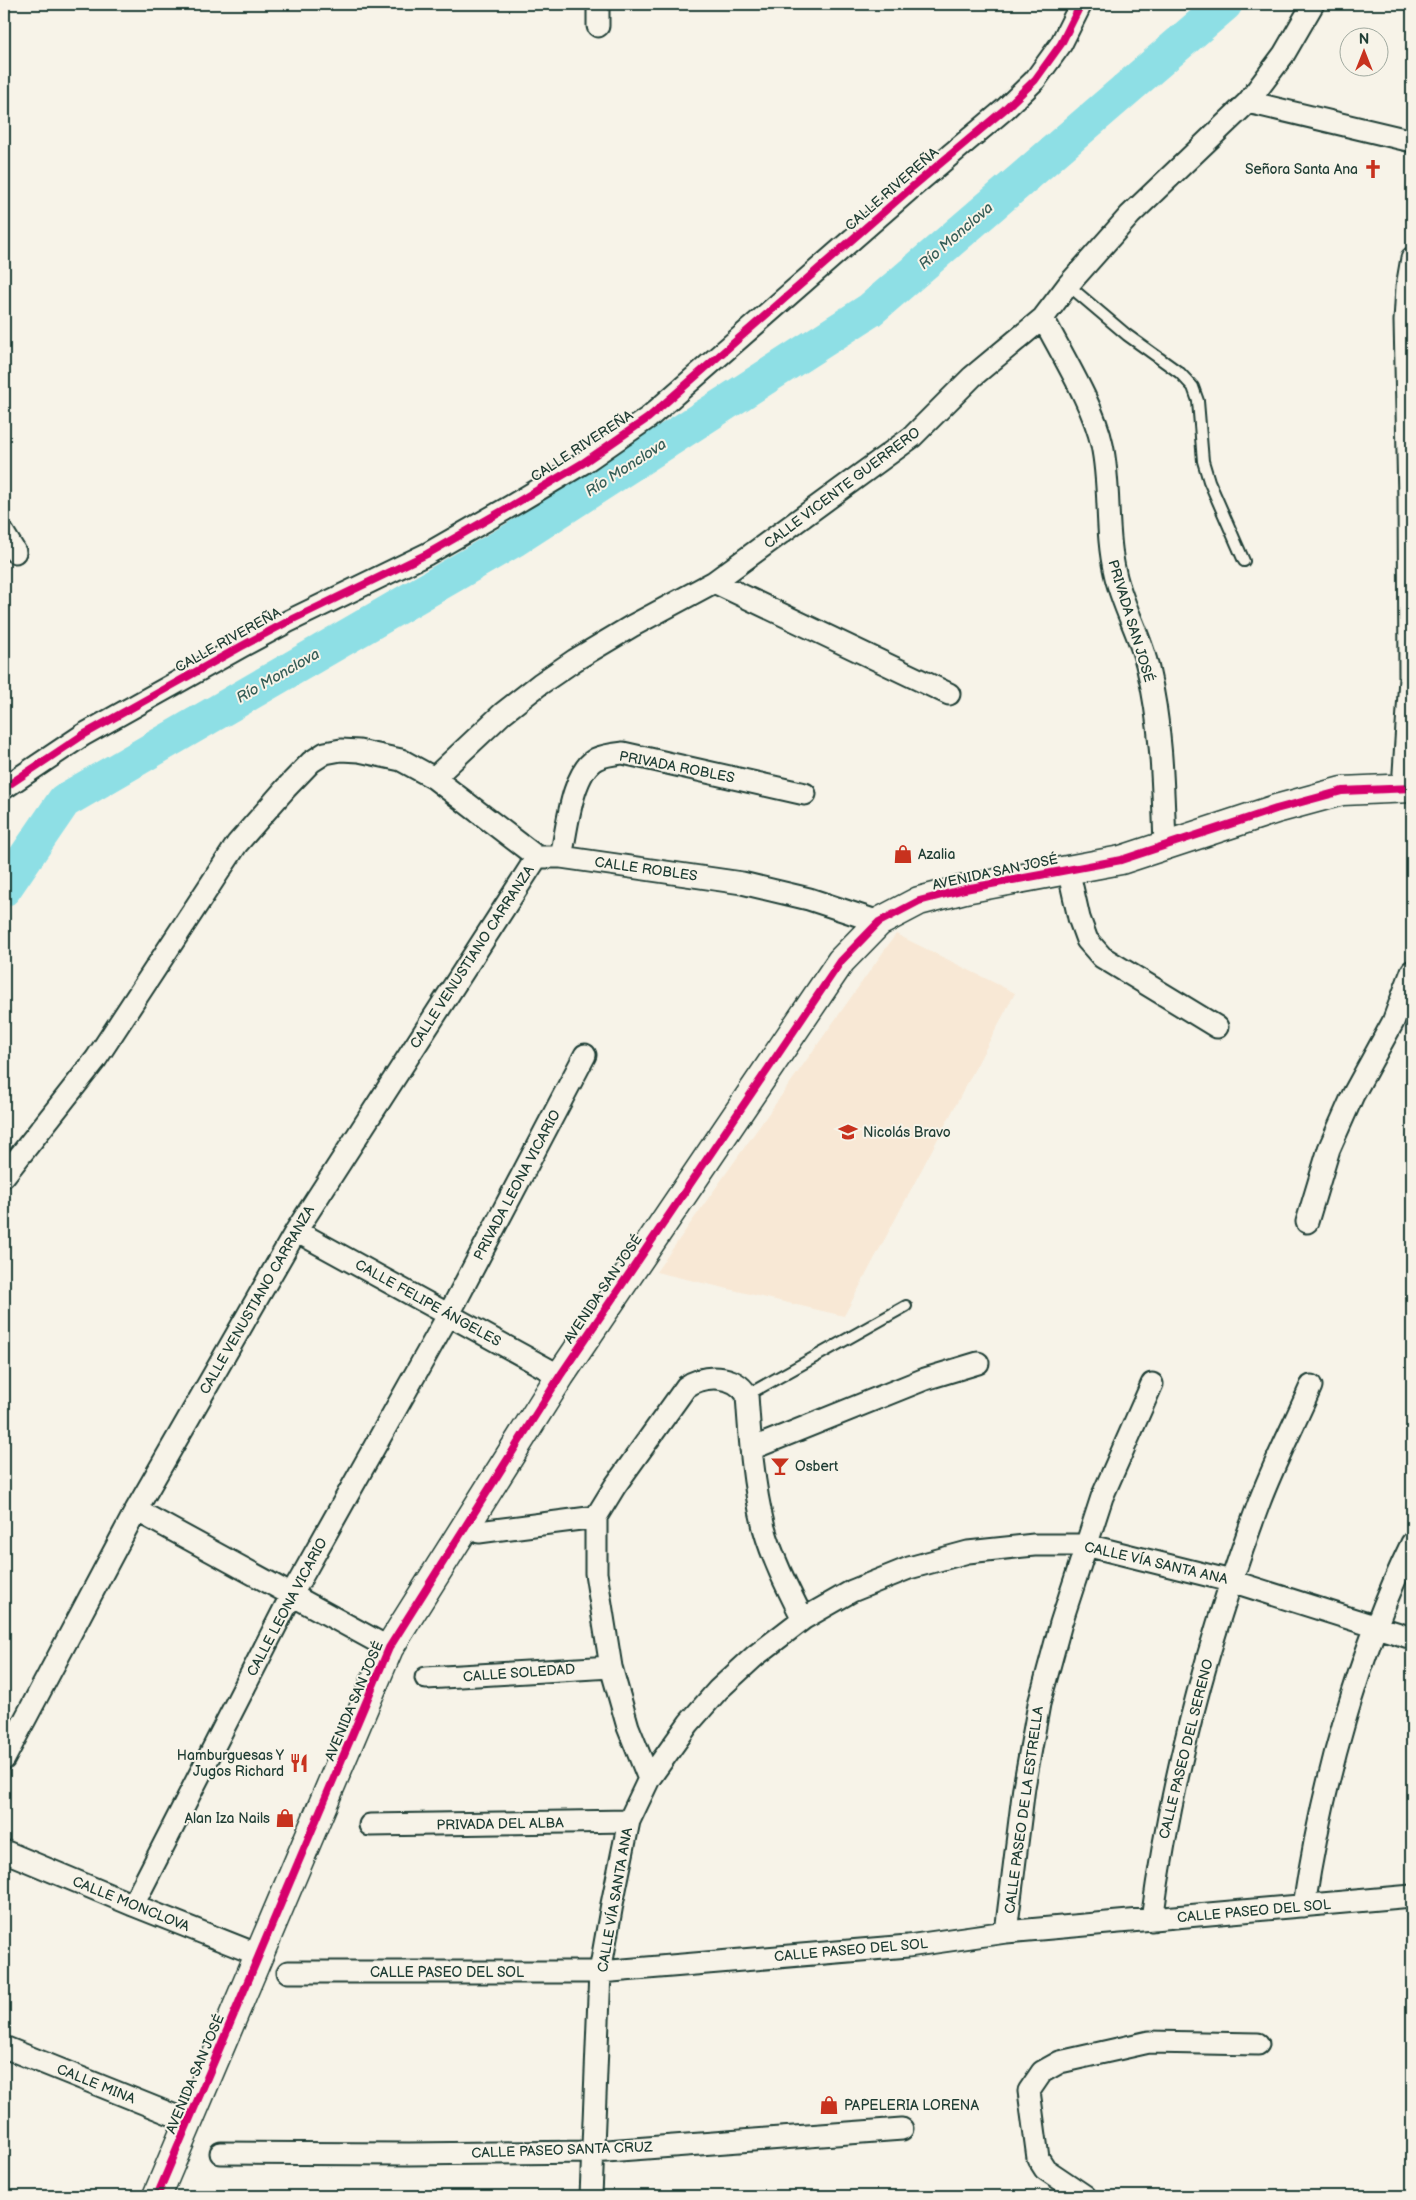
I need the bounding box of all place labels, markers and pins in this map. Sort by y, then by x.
church icon: Señora Santa Ana [1362,158,1384,180]
place label: Señora Santa Ana [1245,161,1358,178]
shop icon: Azalia [892,843,914,865]
place label: Azalia [918,846,955,863]
school or university icon: Nicolás Bravo [837,1121,859,1143]
place label: Nicolás Bravo [863,1124,951,1141]
bar icon: Osbert [769,1455,791,1477]
place label: Osbert [795,1458,839,1475]
place label: Hamburguesas Y Jugos Richard [177,1747,285,1780]
restaurant icon: Hamburguesas Y Jugos Richard [288,1752,310,1774]
shop icon: Alan Iza Nails [274,1807,296,1829]
place label: Alan Iza Nails [184,1810,270,1827]
shop icon: PAPELERIA LORENA [818,2094,840,2116]
place label: PAPELERIA LORENA [844,2097,979,2114]

